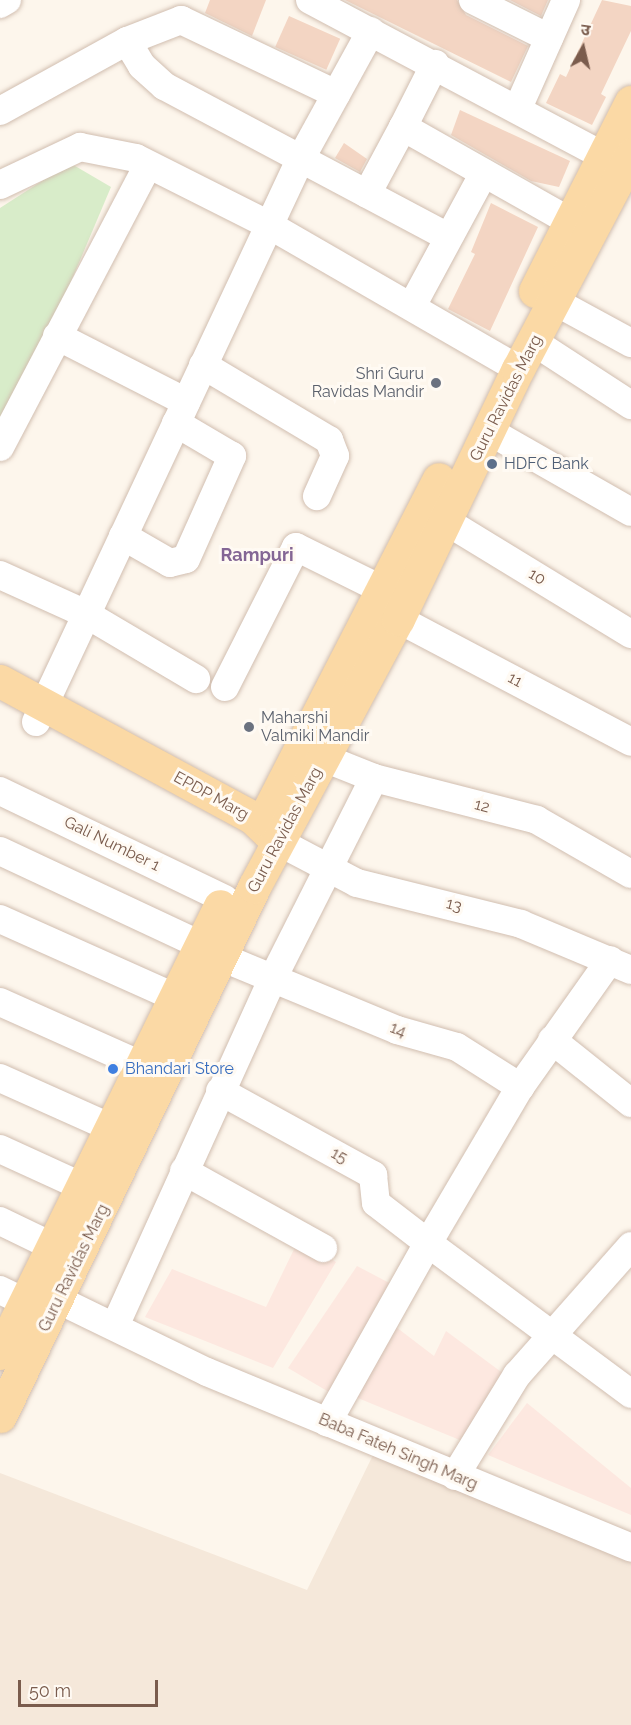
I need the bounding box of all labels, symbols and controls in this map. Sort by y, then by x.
north arrow [553,18,613,78]
text: उ [580,20,592,40]
street label: Guru Ravidas Marg [466,332,546,464]
place label: Shri Guru Ravidas Mandir [312,364,424,402]
marker: Shri Guru Ravidas Mandir [429,376,443,390]
place label: HDFC Bank [504,454,589,474]
marker: HDFC Bank [485,457,499,471]
district label: Rampuri [221,544,293,566]
street label: 10 [525,564,549,590]
street label: 11 [504,668,526,692]
place label: Maharshi Valmiki Mandir [261,708,369,746]
marker: Maharshi Valmiki Mandir [242,720,256,734]
street label: Guru Ravidas Marg [244,764,326,896]
street label: EPDP Marg [170,767,252,825]
street label: 12 [472,795,492,817]
street label: Gali Number 1 [61,812,163,876]
street label: 13 [444,894,464,916]
street label: 14 [387,1018,409,1042]
place label: Bhandari Store [125,1059,234,1079]
marker: Bhandari Store [106,1062,120,1076]
street label: 15 [328,1144,350,1168]
street label: Guru Ravidas Marg [35,1201,113,1335]
street label: Baba Fateh Singh Marg [316,1410,480,1494]
scale bar [21,1668,160,1706]
text: 50 m [29,1680,71,1701]

